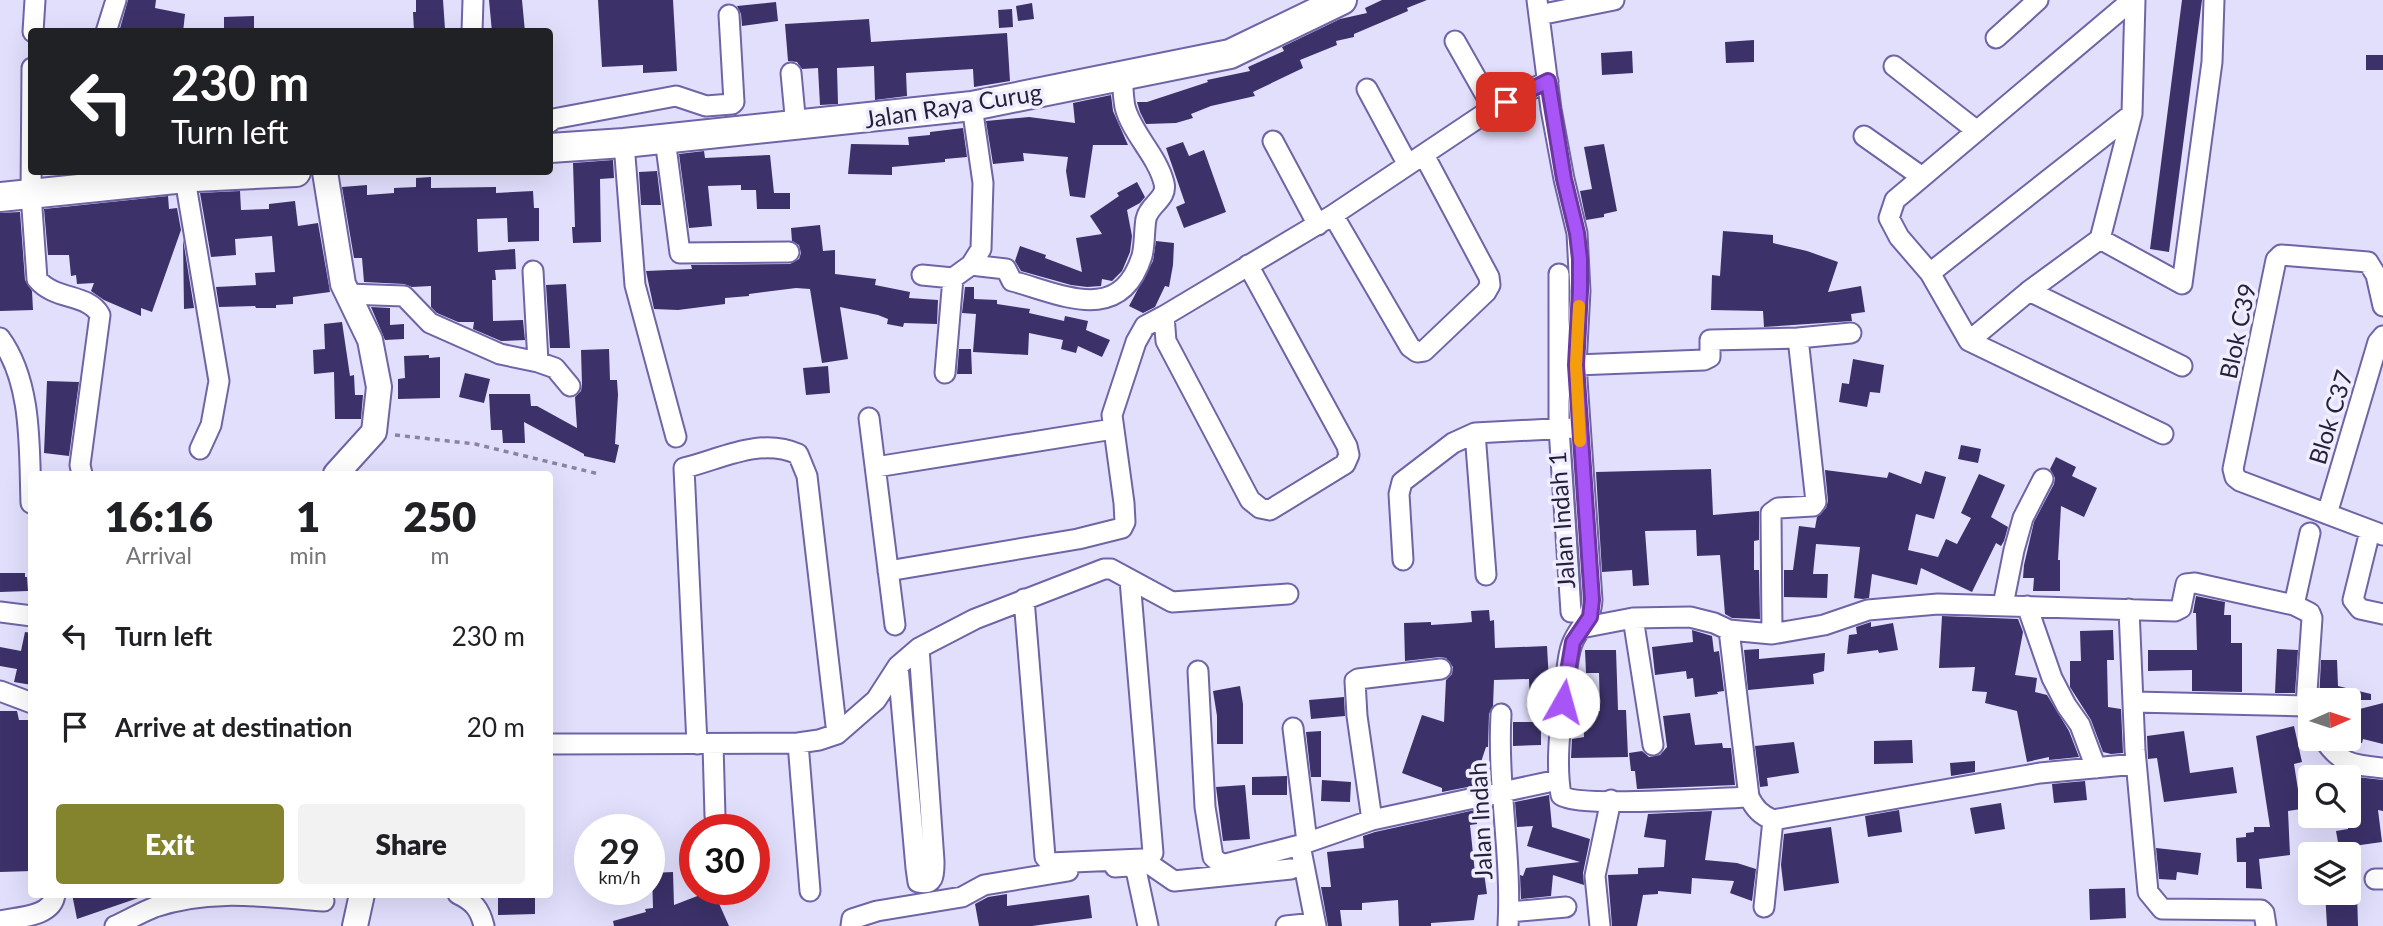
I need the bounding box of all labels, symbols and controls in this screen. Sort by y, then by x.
text: 230 m [171,53,309,111]
icon: left [56,56,147,147]
pin [1476,72,1536,132]
street label: Jalan Raya Curug [862,77,1044,133]
icon: arrive [1487,83,1525,121]
text: Turn left [171,112,288,151]
street label: Blok C39 [2213,281,2261,381]
street label: Blok C37 [2302,366,2358,468]
street label: Jalan Indah 1 [1542,450,1580,590]
text: 16:16 [105,491,213,541]
text: 1 [296,491,320,541]
text: 250 [403,491,476,541]
text: Arrival [126,541,192,569]
text: min [290,541,327,569]
text: m [430,541,449,569]
icon: left [56,617,94,655]
text: Turn left [115,620,212,652]
text: 230 m [452,620,525,652]
position arrow [1526,665,1600,739]
north arrow [2298,688,2361,751]
map controls [2298,688,2361,905]
icon: arrive [56,708,94,746]
text: Arrive at destination [115,711,352,743]
text: 20 m [467,711,525,743]
street label: Jalan Indah [1462,762,1498,880]
button: search [2298,765,2361,828]
button: Exit [56,804,284,884]
button: Share [298,804,525,884]
speed limit sign: 30 [679,814,770,905]
text: 29 [599,829,640,871]
button: layers [2298,842,2361,905]
text: km/h [598,866,641,888]

